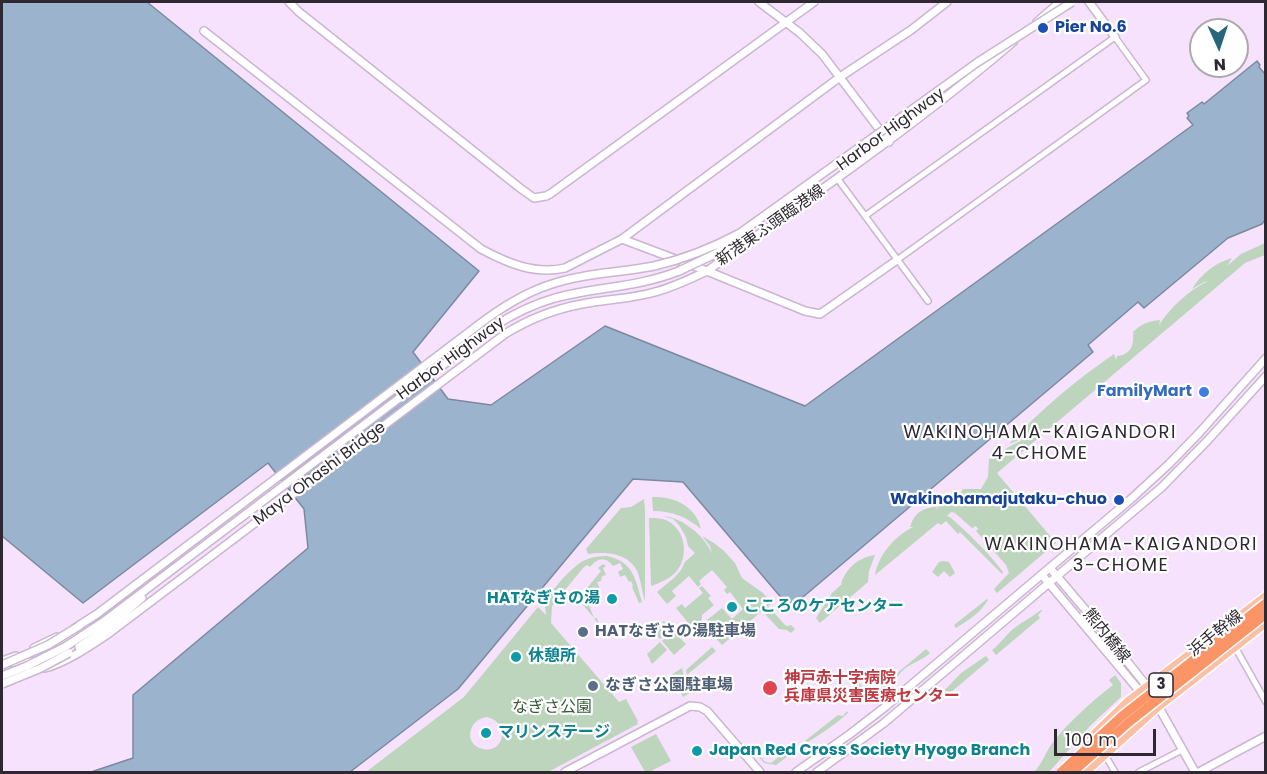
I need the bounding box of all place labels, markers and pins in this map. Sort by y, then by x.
place label: Pier No.6 [1055,18,1127,38]
marker: Pier No.6 [1036,21,1050,35]
place label: FamilyMart [1097,382,1192,402]
marker: FamilyMart [1197,385,1211,399]
place label: Wakinohamajutaku-chuo [890,490,1107,510]
marker: Wakinohamajutaku-chuo [1112,493,1126,507]
place label: HATなぎさの湯 [487,589,600,609]
marker: HATなぎさの湯 [605,592,619,606]
place label: こころのケアセンター [744,597,904,617]
marker: こころのケアセンター [725,600,739,614]
place label: HATなぎさの湯駐車場 [595,622,756,642]
marker: HATなぎさの湯駐車場 [576,625,590,639]
place label: 休憩所 [528,647,576,667]
marker: 休憩所 [509,650,523,664]
place label: 神戸赤十字病院 兵庫県災害医療センター [784,669,960,707]
place label: なぎさ公園駐車場 [605,676,733,696]
marker: なぎさ公園駐車場 [586,679,600,693]
marker: 神戸赤十字病院 兵庫県災害医療センター [761,679,779,697]
place label: マリンステージ [498,723,610,743]
marker: マリンステージ [479,726,493,740]
place label: Japan Red Cross Society Hyogo Branch [709,741,1030,761]
marker: Japan Red Cross Society Hyogo Branch [690,744,704,758]

